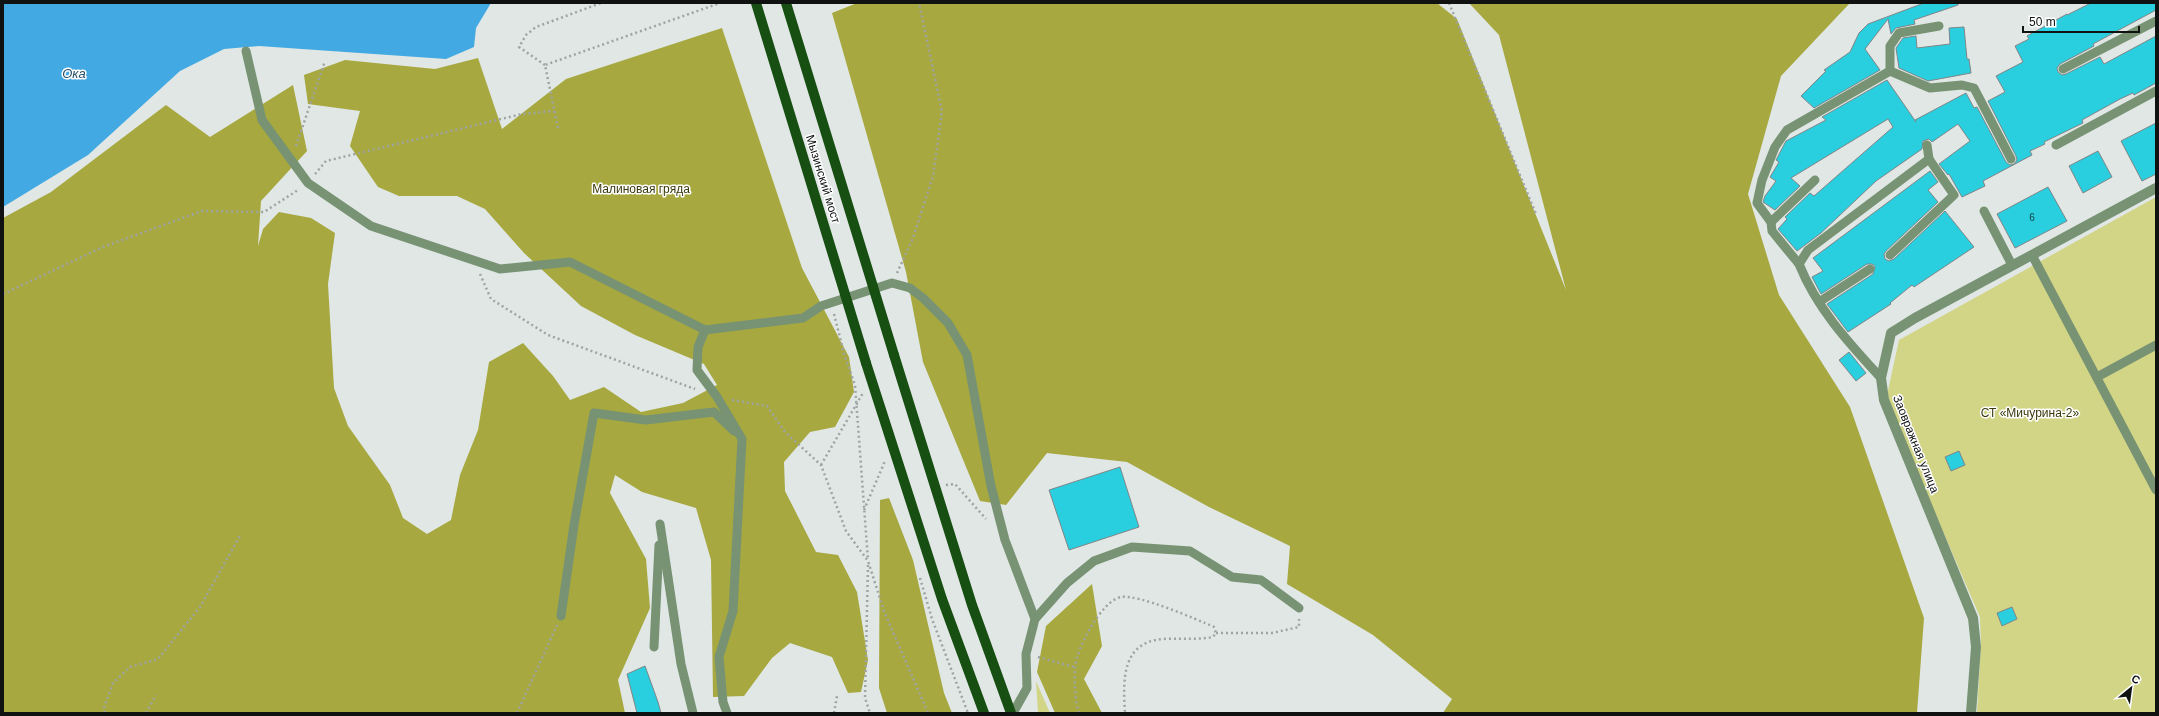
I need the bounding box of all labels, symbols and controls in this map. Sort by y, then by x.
scale bar [2023,8,2139,34]
text: 50 m [2029,15,2056,29]
water label: Ока [62,66,86,81]
street label: Мызинский мост [803,133,843,225]
park label: Малиновая гряда [592,182,690,196]
house number: 6 [2029,212,2035,223]
street label: Заовражная улица [1890,393,1942,495]
park label: СТ «Мичурина-2» [1981,406,2080,420]
north arrow [2111,668,2151,708]
text: С [2129,672,2142,686]

